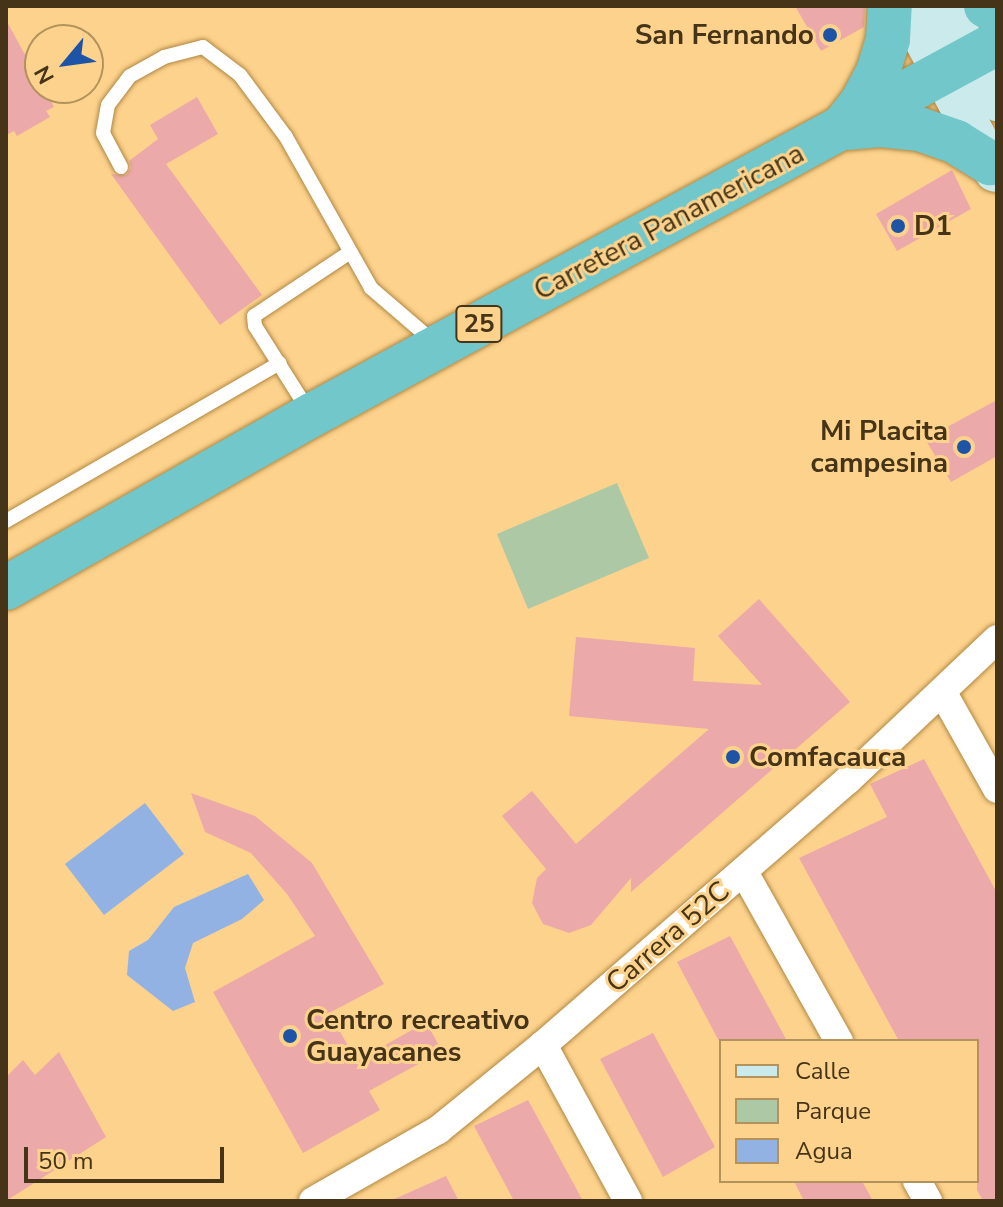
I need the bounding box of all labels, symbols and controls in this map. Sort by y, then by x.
place label: San Fernando [635,18,814,52]
north arrow [24,24,104,104]
marker: San Fernando [821,26,839,44]
text: N [28,60,62,89]
street label: Carretera Panamericana [528,137,810,307]
place label: D1 [914,209,952,243]
marker: D1 [889,217,907,235]
road number: 25 [455,302,503,346]
place label: Mi Placita campesina [811,414,948,480]
marker: Mi Placita campesina [955,438,973,456]
place label: Comfacauca [749,740,906,774]
marker: Comfacauca [724,748,742,766]
street label: Carrera 52C [599,874,737,1000]
place label: Centro recreativo Guayacanes [306,1003,530,1069]
marker: Centro recreativo Guayacanes [281,1027,299,1045]
legend [719,1039,979,1183]
text: Calle [795,1055,850,1087]
text: Parque [795,1095,871,1127]
scale bar [28,1131,228,1181]
text: Agua [795,1135,853,1167]
text: 50 m [38,1145,94,1177]

